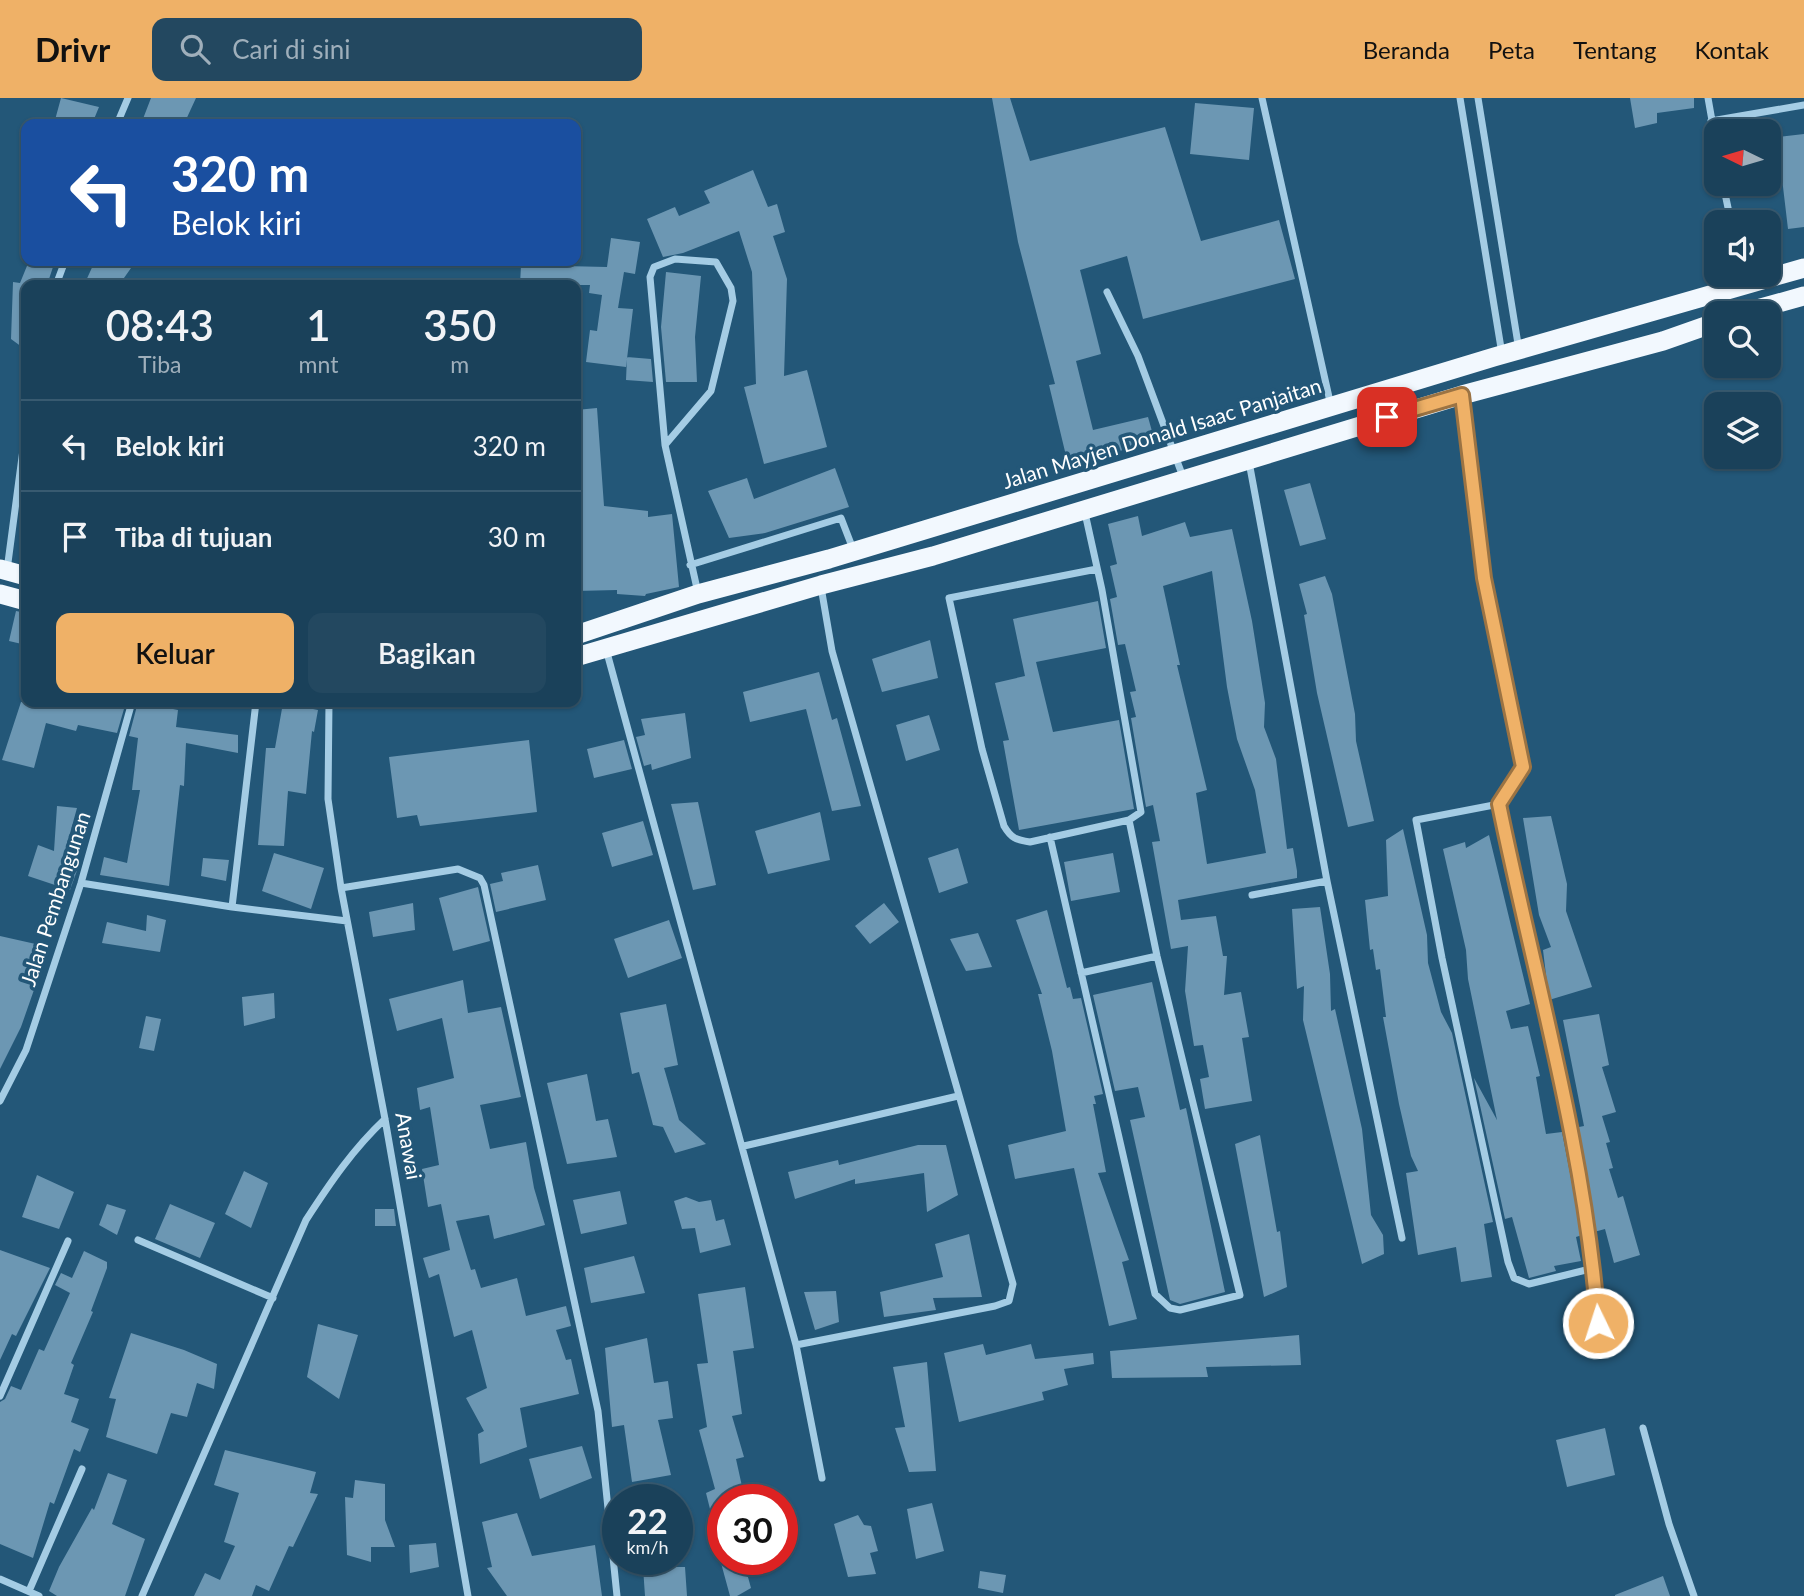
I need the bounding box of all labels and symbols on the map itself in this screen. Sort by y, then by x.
north arrow [1704,119,1782,196]
street label: Jalan Mayjen Donald Isaac Panjaitan [999,372,1324,493]
pin [1357,387,1417,447]
street label: Jalan Pembangunan [15,808,95,989]
street label: Anawai [391,1110,428,1181]
position arrow [1561,1286,1635,1360]
speed limit sign: 30 [707,1484,798,1575]

